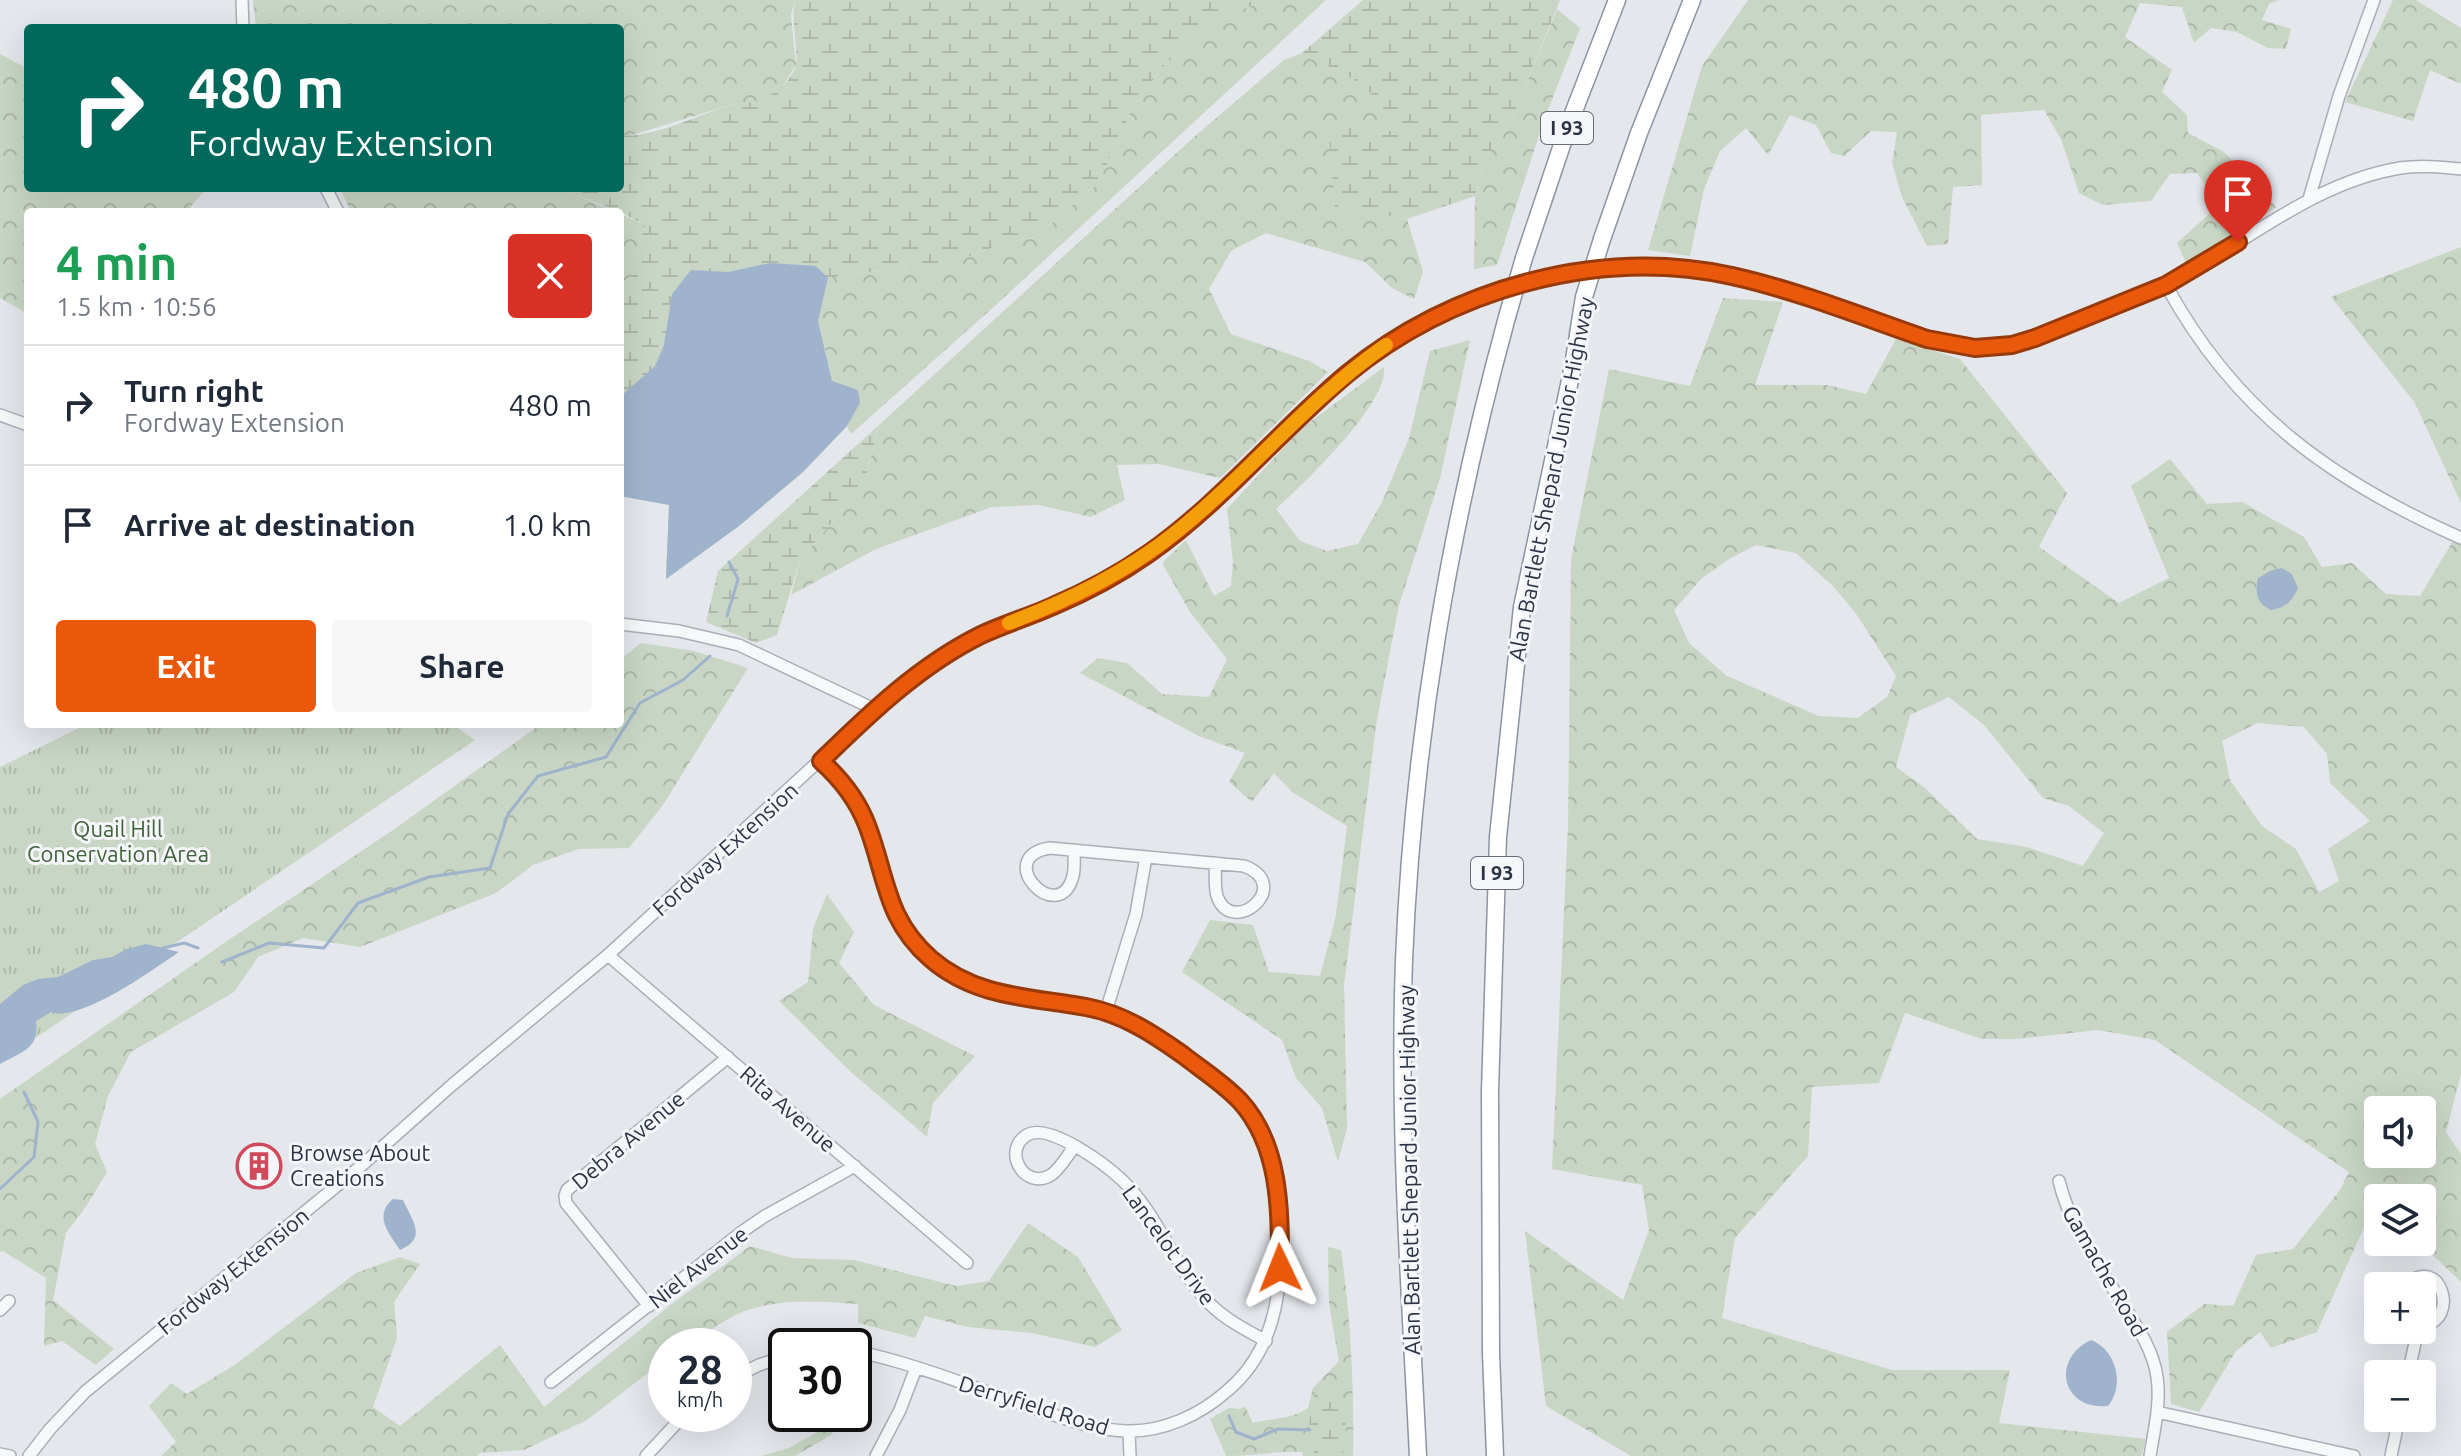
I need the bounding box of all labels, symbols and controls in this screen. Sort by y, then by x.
icon: right [56,56,160,160]
text: 480 m [188,56,344,119]
road number: I 93 [1541,112,1593,144]
text: Fordway Extension [188,122,494,163]
pin [2204,160,2272,242]
icon: arrive [2216,172,2260,216]
button: close [508,234,592,318]
text: 4 min [56,235,177,289]
text: 1.5 km · 10:56 [56,292,217,321]
street label: Alan Bartlett Shepard Junior Highway [1503,294,1598,663]
text: Turn right [124,374,264,408]
icon: right [56,383,100,427]
text: 480 m [508,388,592,422]
text: Fordway Extension [124,408,345,437]
icon: arrive [56,503,100,547]
text: Arrive at destination [124,508,416,542]
text: 1.0 km [503,508,592,542]
button: Exit [56,620,316,712]
button: Share [332,620,592,712]
street label: Fordway Extension [647,777,802,920]
park label: Quail Hill Conservation Area [27,816,209,866]
road number: I 93 [1471,857,1523,889]
street label: Alan Bartlett Shepard Junior Highway [1393,984,1424,1355]
street label: Rita Avenue [736,1060,841,1157]
street label: Debra Avenue [566,1085,689,1194]
map controls [2364,1096,2436,1432]
button: sound [2364,1096,2436,1168]
place label: Browse About Creations [290,1140,431,1190]
building icon: Browse About Creations [235,1142,283,1190]
street label: Lancelot Drive [1118,1180,1221,1309]
button: layers [2364,1184,2436,1256]
street label: Gamache Road [2058,1201,2153,1341]
street label: Fordway Extension [152,1202,313,1339]
street label: Niel Avenue [643,1220,752,1313]
position arrow [1238,1226,1322,1310]
button: + [2364,1272,2436,1344]
speed limit sign: 30 [768,1328,872,1432]
text: 28 [677,1347,723,1392]
button: − [2364,1360,2436,1432]
street label: Derryfield Road [956,1370,1112,1439]
text: km/h [677,1388,723,1411]

